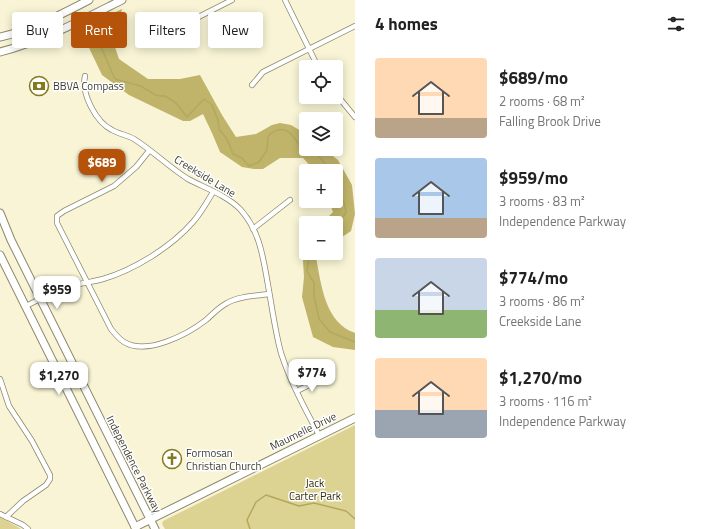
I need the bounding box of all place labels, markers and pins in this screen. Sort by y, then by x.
bank icon: BBVA Compass [28,75,50,97]
place label: BBVA Compass [53,78,124,94]
pin: $689 [78,149,126,183]
pin: $959 [33,276,81,310]
pin: $774 [288,359,336,393]
pin: $1,270 [26,362,92,396]
place label: Formosan Christian Church [186,445,262,474]
church icon: Formosan Christian Church [161,448,183,470]

